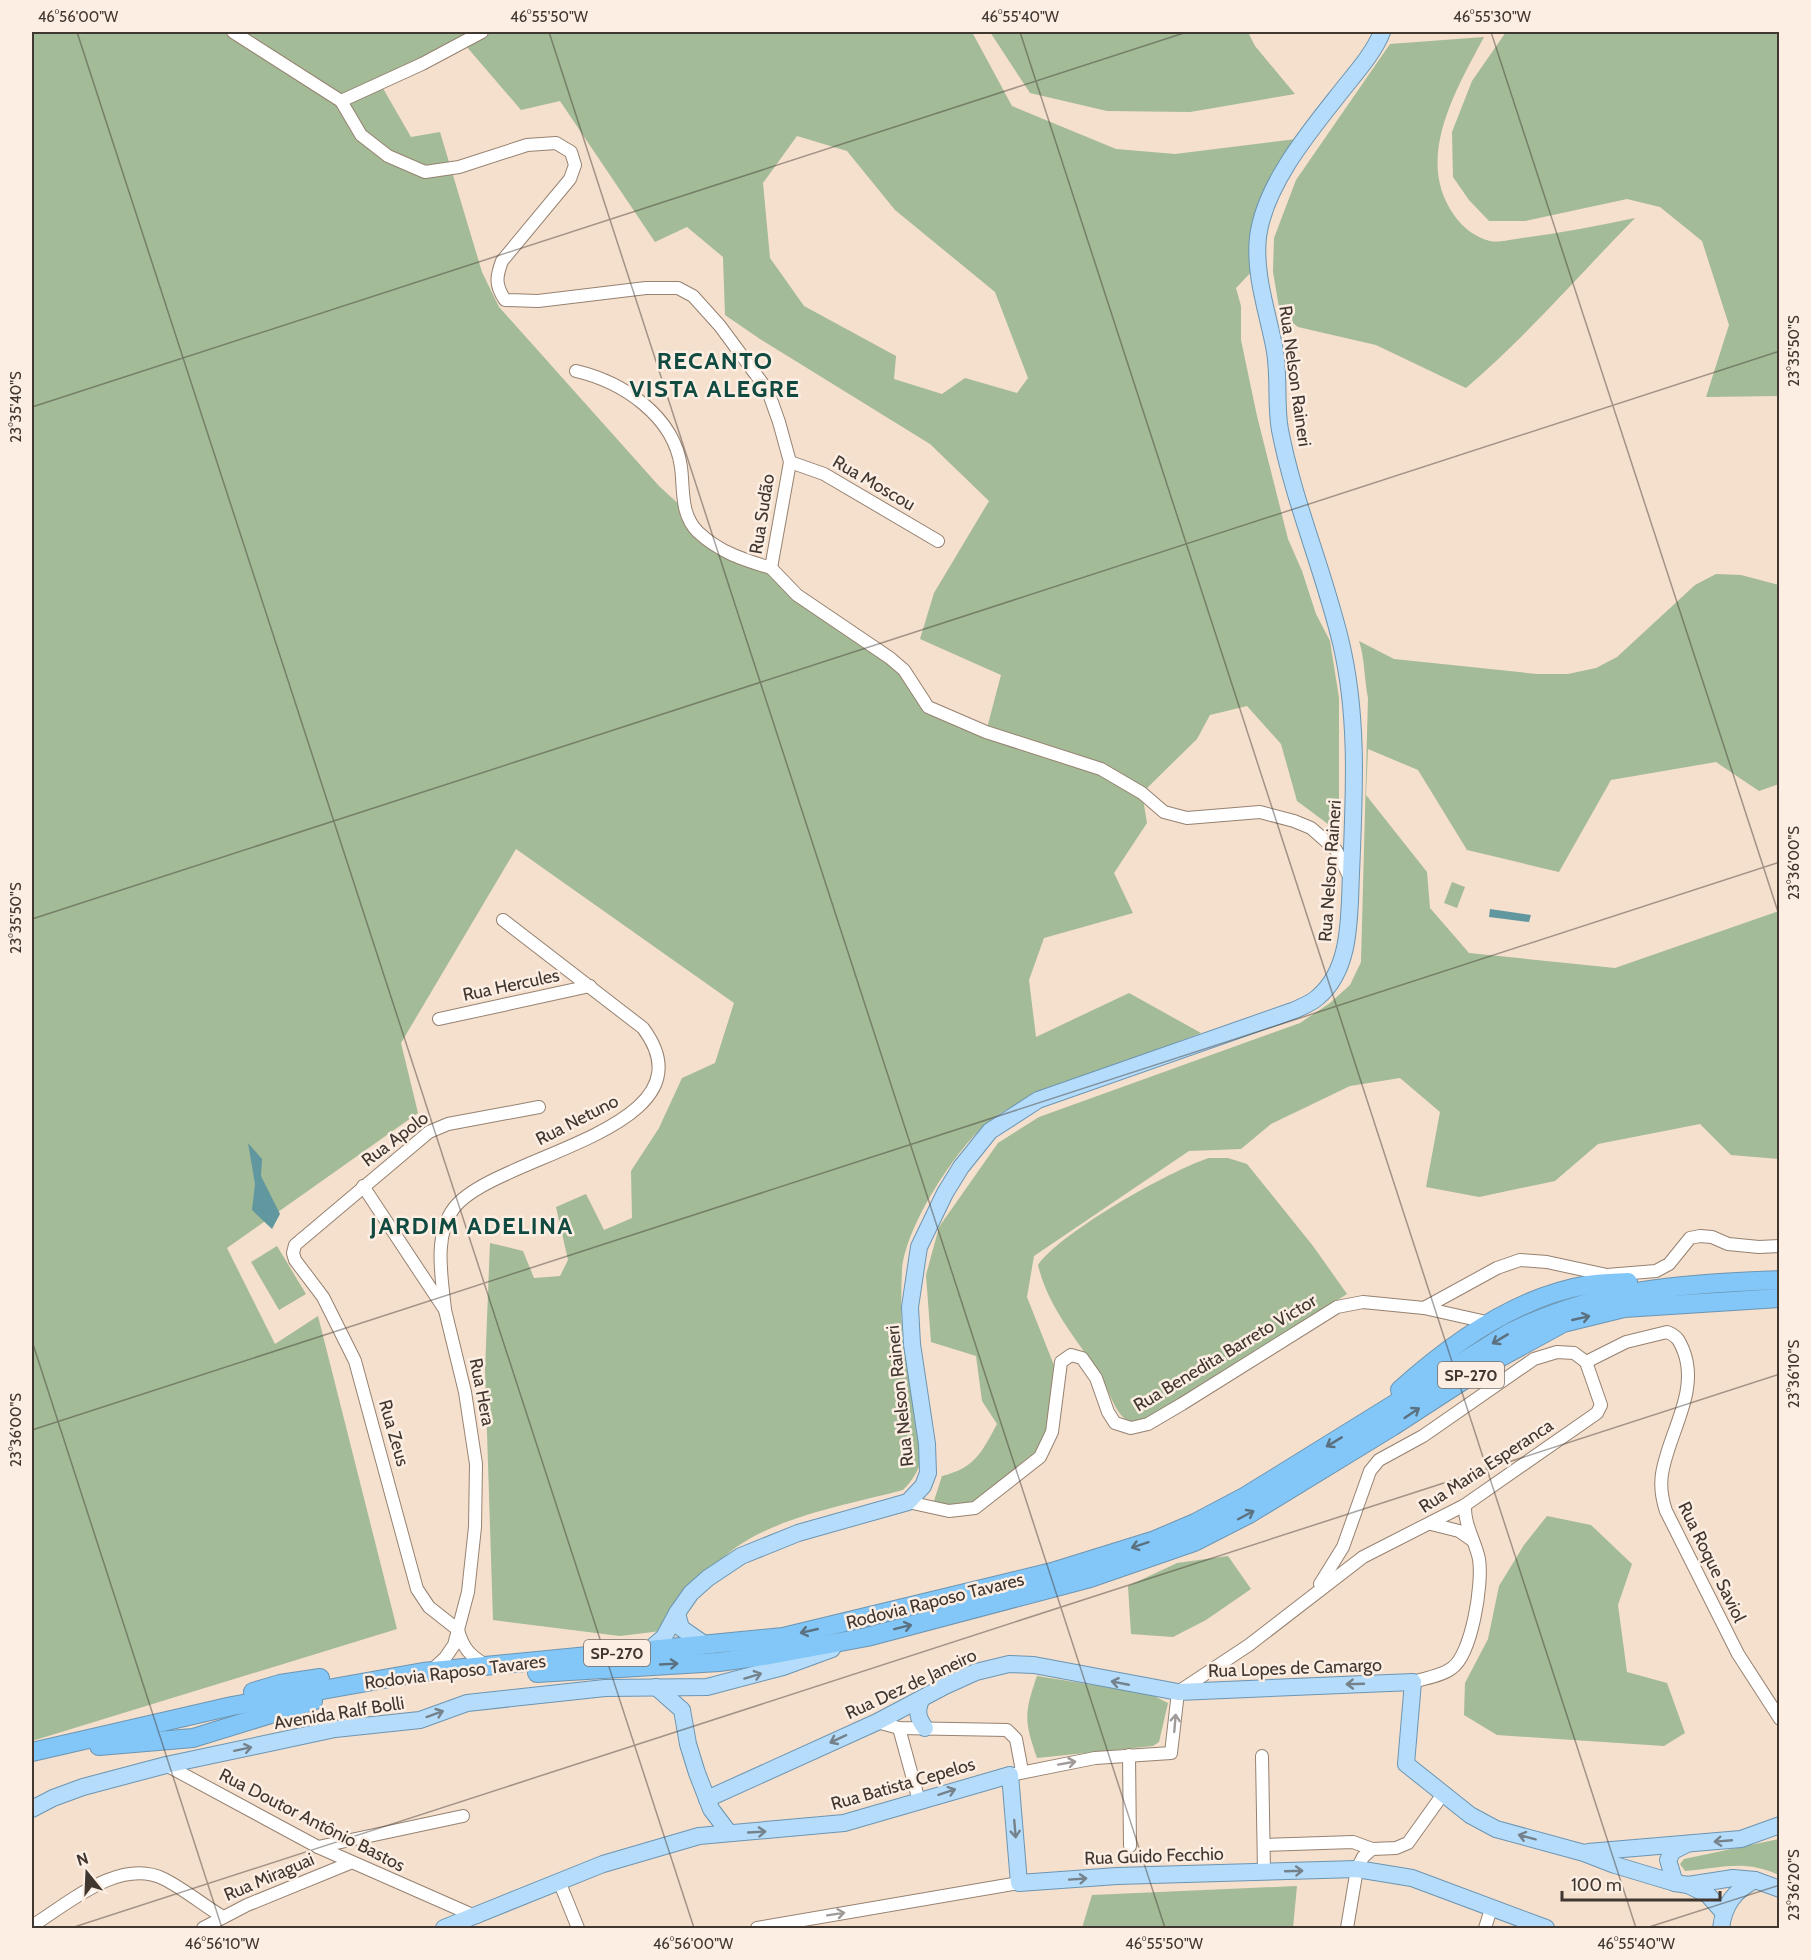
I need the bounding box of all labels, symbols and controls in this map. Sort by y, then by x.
text: 46°56'00"W [38,8,119,26]
text: 46°55'50"W [510,8,589,26]
text: 46°55'40"W [981,8,1060,26]
text: 46°55'30"W [1453,8,1532,26]
street label: Rua Nelson Raineri [1274,304,1316,448]
text: 23°35'50"S [1785,315,1803,387]
district label: RECANTO VISTA ALEGRE [630,346,800,403]
text: 23°35'40"S [7,371,25,443]
street label: Rua Moscou [829,450,919,516]
street label: Rua Sudão [745,472,779,556]
street label: Rua Nelson Raineri [1314,799,1346,943]
text: 23°36'00"S [1785,826,1803,900]
text: 23°35'50"S [7,882,25,954]
street label: Rua Hercules [461,964,561,1006]
street label: Rua Netuno [532,1090,622,1150]
street label: Rua Apolo [357,1107,433,1171]
district label: JARDIM ADELINA [369,1211,574,1240]
street label: Rua Benedita Barreto Victor [1130,1289,1321,1416]
one-way arrow [1572,1312,1591,1324]
street label: Rua Nelson Raineri [882,1324,918,1468]
one-way arrow [1492,1333,1509,1345]
text: 23°36'10"S [1785,1340,1803,1408]
street label: Rua Hera [465,1356,499,1428]
road number: SP-270 [1438,1362,1504,1388]
text: 23°36'00"S [7,1393,25,1467]
street label: Rua Zeus [374,1397,414,1469]
one-way arrow [1403,1407,1420,1419]
street label: Rua Maria Esperanca [1415,1414,1558,1518]
one-way arrow [1326,1436,1343,1448]
street label: Rua Roque Saviol [1673,1498,1751,1627]
one-way arrow [1237,1509,1254,1521]
one-way arrow [1131,1540,1150,1551]
street label: Rodovia Raposo Tavares [844,1568,1026,1634]
one-way arrow [893,1621,912,1633]
one-way arrow [800,1626,820,1637]
road number: SP-270 [584,1640,650,1666]
street label: Rua Dez de Janeiro [842,1644,980,1724]
street label: Rodovia Raposo Tavares [363,1650,547,1694]
street label: Rua Lopes de Camargo [1208,1654,1382,1682]
one-way arrow [659,1658,679,1669]
one-way arrow [743,1670,762,1681]
one-way arrow [1111,1677,1131,1688]
one-way arrow [1345,1679,1365,1690]
street label: Avenida Ralf Bolli [272,1692,406,1734]
one-way arrow [425,1708,444,1719]
one-way arrow [1170,1713,1181,1733]
one-way arrow [830,1733,848,1745]
one-way arrow [233,1743,253,1754]
street label: Rua Batista Cepelos [828,1753,978,1815]
one-way arrow [1057,1757,1077,1768]
street label: Rua Doutor Antônio Bastos [215,1764,409,1876]
one-way arrow [937,1786,956,1797]
one-way arrow [1010,1819,1021,1838]
one-way arrow [747,1826,767,1837]
one-way arrow [1518,1831,1537,1842]
one-way arrow [1714,1836,1734,1847]
north arrow [57,1843,117,1903]
street label: Rua Guido Fecchio [1084,1843,1224,1869]
text: N [74,1848,91,1870]
street label: Rua Miraguai [220,1848,318,1906]
text: 23°36'20"S [1785,1849,1803,1921]
scale bar [1562,1864,1720,1902]
one-way arrow [1283,1865,1303,1876]
one-way arrow [1067,1873,1087,1884]
text: 100 m [1571,1874,1622,1896]
one-way arrow [825,1908,845,1919]
text: 46°56'10"W [185,1935,260,1953]
text: 46°56'00"W [653,1935,734,1953]
text: 46°55'50"W [1125,1935,1204,1953]
text: 46°55'40"W [1597,1935,1676,1953]

